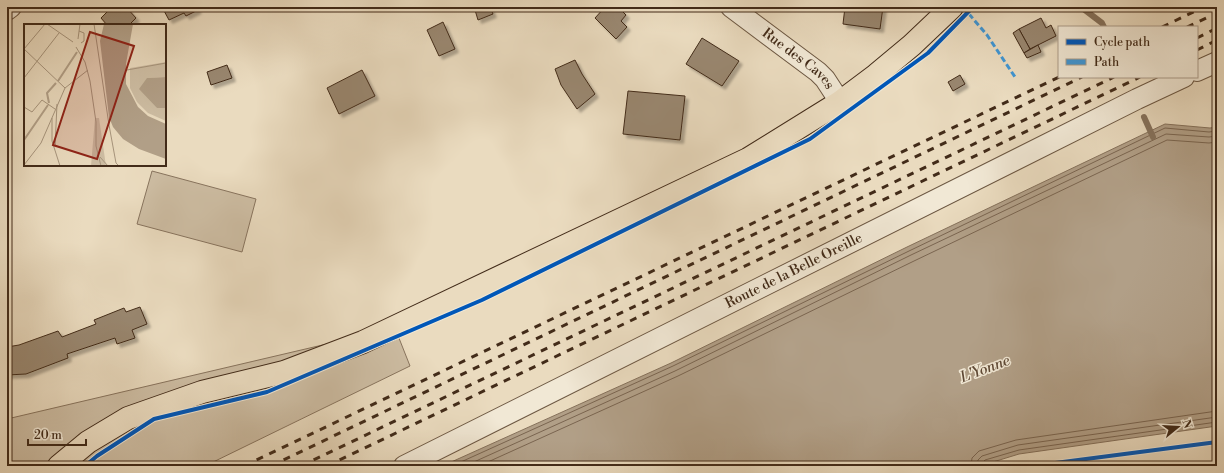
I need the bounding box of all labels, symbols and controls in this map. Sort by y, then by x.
inset map [24,24,166,166]
street label: Rue des Caves [758,24,838,93]
legend [1058,26,1198,78]
text: Cycle path [1094,35,1150,50]
text: Path [1094,55,1119,70]
street label: Route de la Belle Oreille [722,229,866,313]
water label: L'Yonne [956,351,1013,388]
north arrow [1158,407,1198,447]
text: N [1179,418,1195,431]
scale bar [28,421,86,447]
text: 20 m [34,428,62,443]

